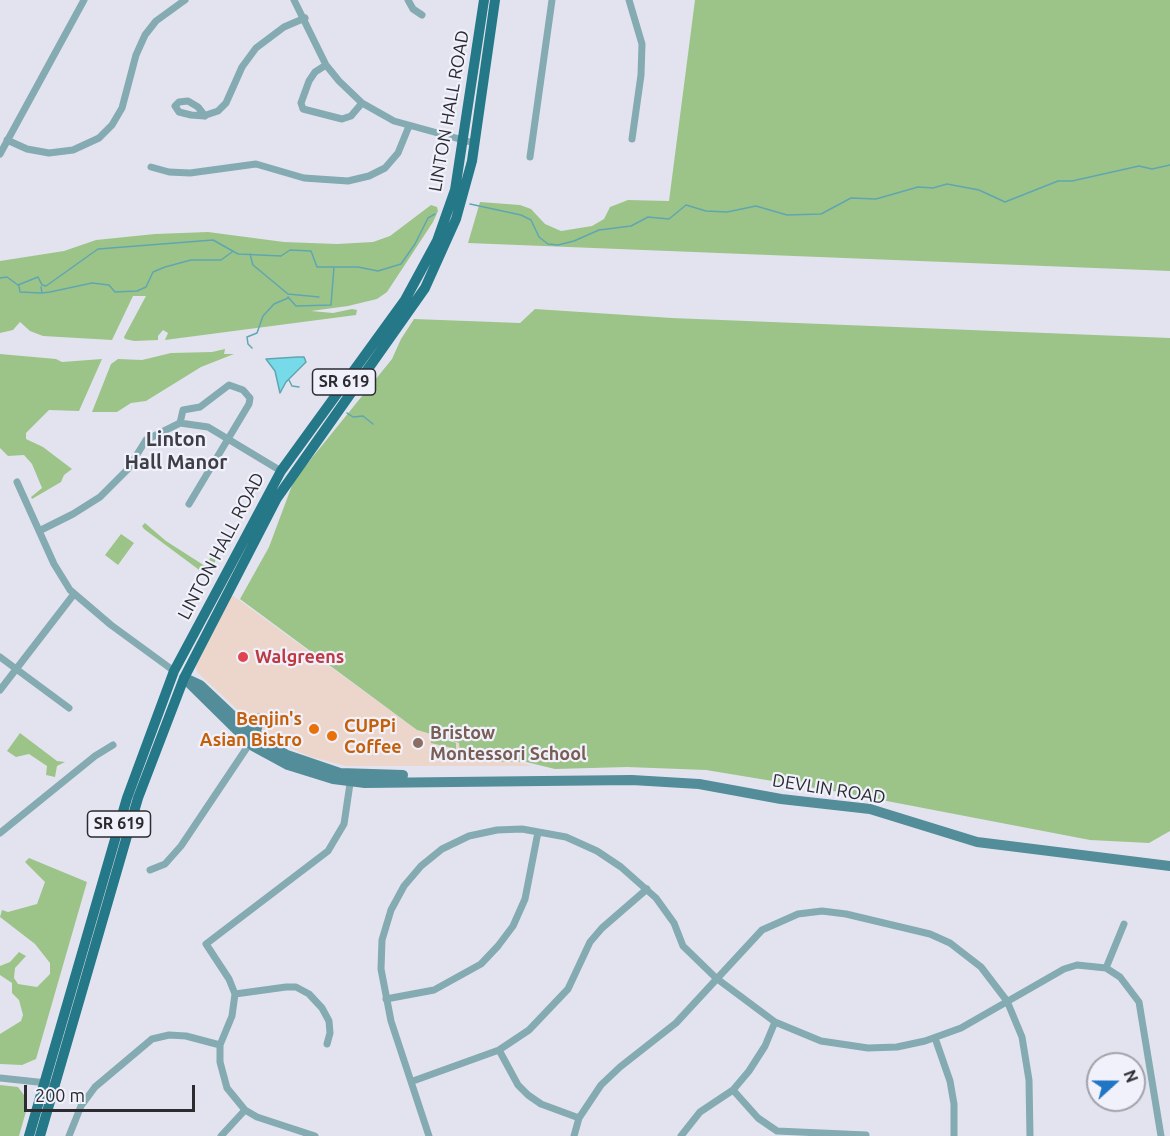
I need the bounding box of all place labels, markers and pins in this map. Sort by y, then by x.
place label: Walgreens [255,646,344,668]
marker: Walgreens [236,650,250,664]
place label: Benjin's Asian Bistro [200,708,302,750]
place label: CUPPi Coffee [344,715,402,758]
marker: Benjin's Asian Bistro [307,722,321,736]
place label: Bristow Montessori School [430,722,586,764]
marker: CUPPi Coffee [325,729,339,743]
marker: Bristow Montessori School [411,736,425,750]

